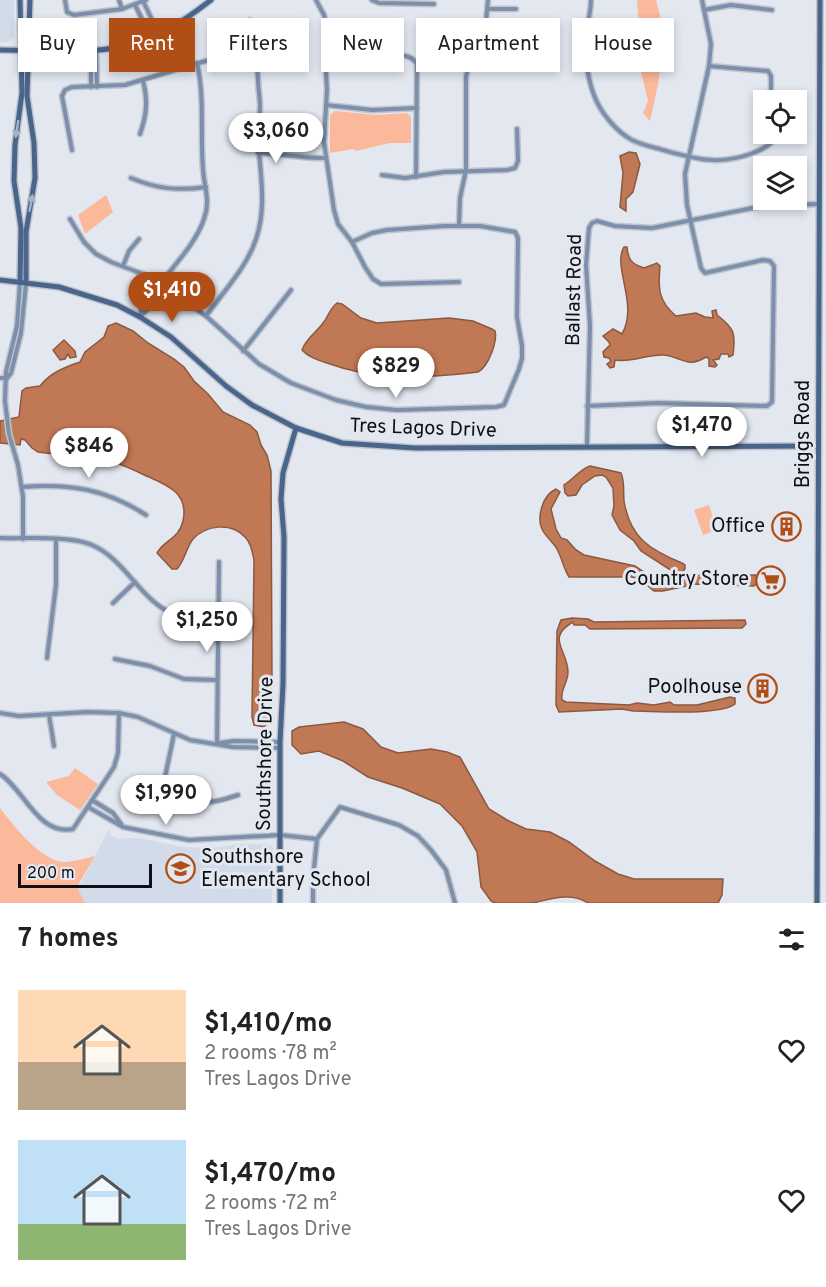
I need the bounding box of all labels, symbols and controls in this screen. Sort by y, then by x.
chip: Buy [18,18,97,72]
chip: Rent [109,18,195,72]
chip: Filters [207,18,309,72]
chip: New [321,18,404,72]
chip: Apartment [416,18,560,72]
chip: House [572,18,674,72]
map controls [753,90,807,210]
button: locate [753,90,807,144]
pin: $3,060 [227,113,325,164]
text: $3,060 [242,119,310,145]
one-way arrow [12,120,21,139]
button: layers [753,156,807,210]
one-way arrow [27,194,37,212]
street label: Ballast Road [561,234,589,346]
pin: $1,410 [123,272,221,323]
text: $1,410 [142,278,202,304]
pin: $829 [360,348,432,399]
text: $829 [372,354,420,380]
street label: Briggs Road [791,380,817,488]
pin: $1,470 [653,407,751,458]
street label: Tres Lagos Drive [349,413,497,445]
text: $1,470 [671,413,733,439]
pin: $846 [53,428,125,479]
text: $846 [64,434,114,460]
building icon: Office [770,511,802,543]
place label: Office [711,514,765,540]
supermarket icon: Country Store [754,564,786,596]
place label: Country Store [624,567,749,593]
pin: $1,250 [158,602,256,653]
text: $1,250 [176,608,238,634]
building icon: Poolhouse [747,672,779,704]
place label: Poolhouse [648,675,742,701]
street label: Southshore Drive [252,676,280,832]
pin: $1,990 [117,775,215,826]
text: $1,990 [134,781,198,807]
place label: Southshore Elementary School [201,845,371,894]
school or university icon: Southshore Elementary School [164,853,196,885]
scale bar [18,861,152,888]
text: 200 m [27,864,75,884]
text: 7 homes [18,923,118,956]
icon: filters [775,923,808,956]
text: $1,410/mo [204,1008,332,1041]
icon: home [66,1014,138,1086]
icon: heart [775,1034,808,1067]
text: 2 rooms · 78 m² [204,1041,337,1067]
text: Tres Lagos Drive [204,1067,351,1093]
text: $1,470/mo [204,1158,336,1191]
icon: home [66,1164,138,1236]
icon: heart [775,1184,808,1217]
text: 2 rooms · 72 m² [204,1191,337,1217]
text: Tres Lagos Drive [204,1217,351,1243]

